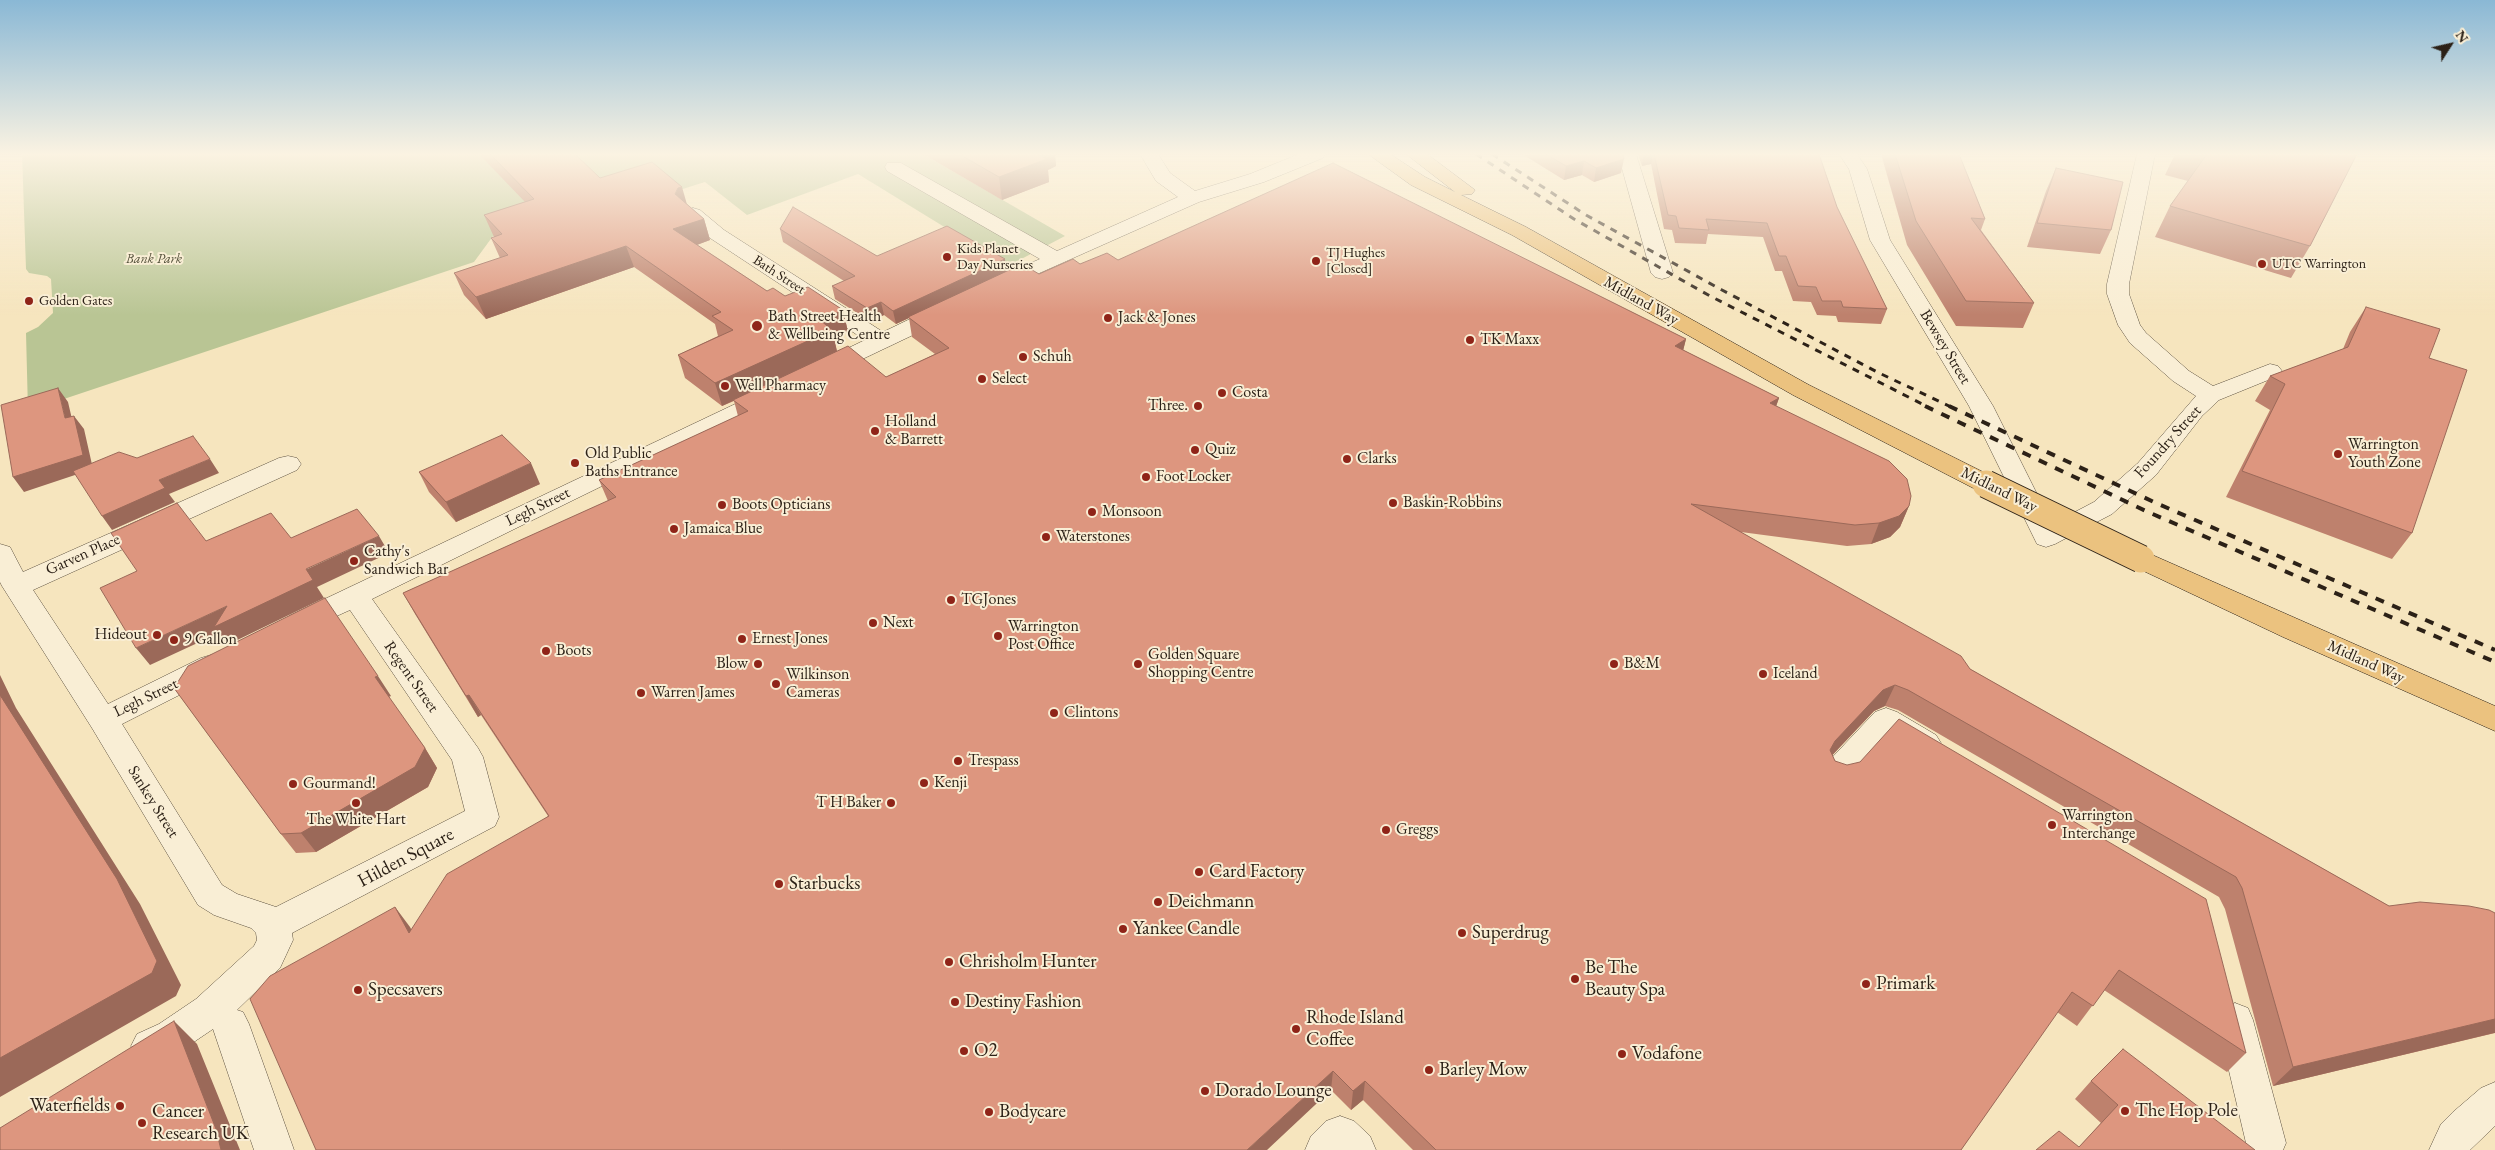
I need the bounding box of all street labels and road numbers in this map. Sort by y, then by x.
street label: Bath Street [750,252,808,298]
street label: Midland Way [1600,273,1682,329]
street label: Bewsey Street [1915,306,1975,388]
street label: Foundry Street [2130,402,2206,482]
street label: Midland Way [1958,463,2040,517]
street label: Legh Street [503,483,573,531]
street label: Garven Place [43,530,123,580]
street label: Midland Way [2324,636,2408,688]
street label: Regent Street [379,638,443,716]
street label: Legh Street [111,674,181,722]
street label: Sankey Street [123,762,183,842]
street label: Hilden Square [354,823,458,893]

